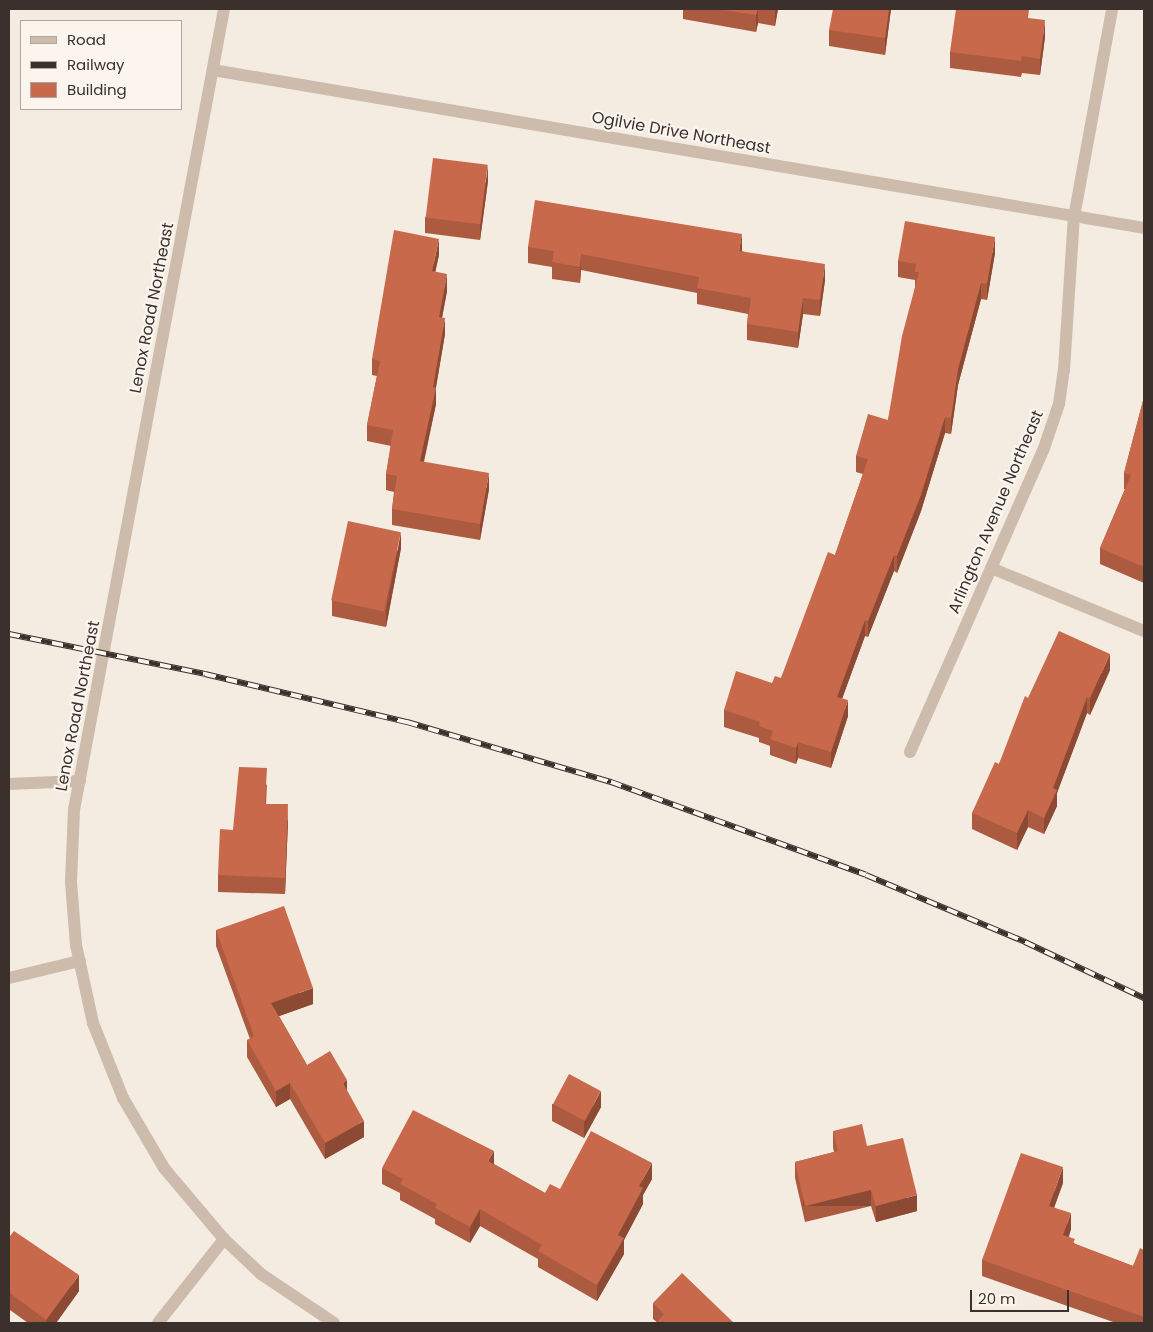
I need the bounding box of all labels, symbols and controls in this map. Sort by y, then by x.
legend [20,20,182,110]
text: Road [67,29,106,50]
text: Railway [67,54,125,75]
text: Building [67,79,127,100]
street label: Ogilvie Drive Northeast [590,108,772,158]
street label: Lenox Road Northeast [126,221,178,395]
street label: Arlington Avenue Northeast [944,407,1048,617]
street label: Lenox Road Northeast [52,619,104,793]
scale bar [973,1280,1072,1312]
text: 20 m [978,1288,1016,1309]

